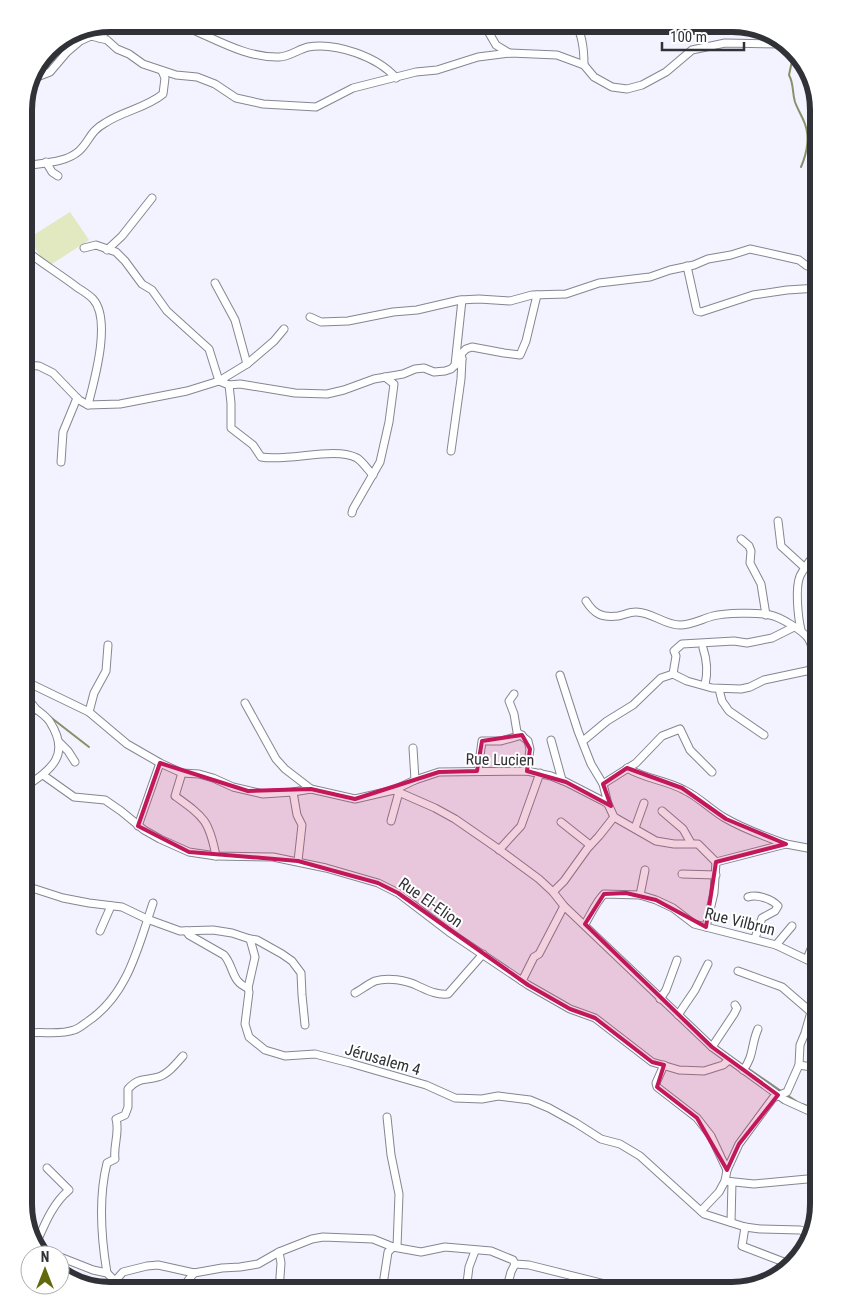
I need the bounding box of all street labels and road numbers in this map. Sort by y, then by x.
street label: Rue Lucien [465,749,535,770]
street label: Rue El-Elion [395,873,467,931]
street label: Rue Vilbrun [703,904,777,939]
street label: Jérusalem 4 [343,1040,423,1079]

